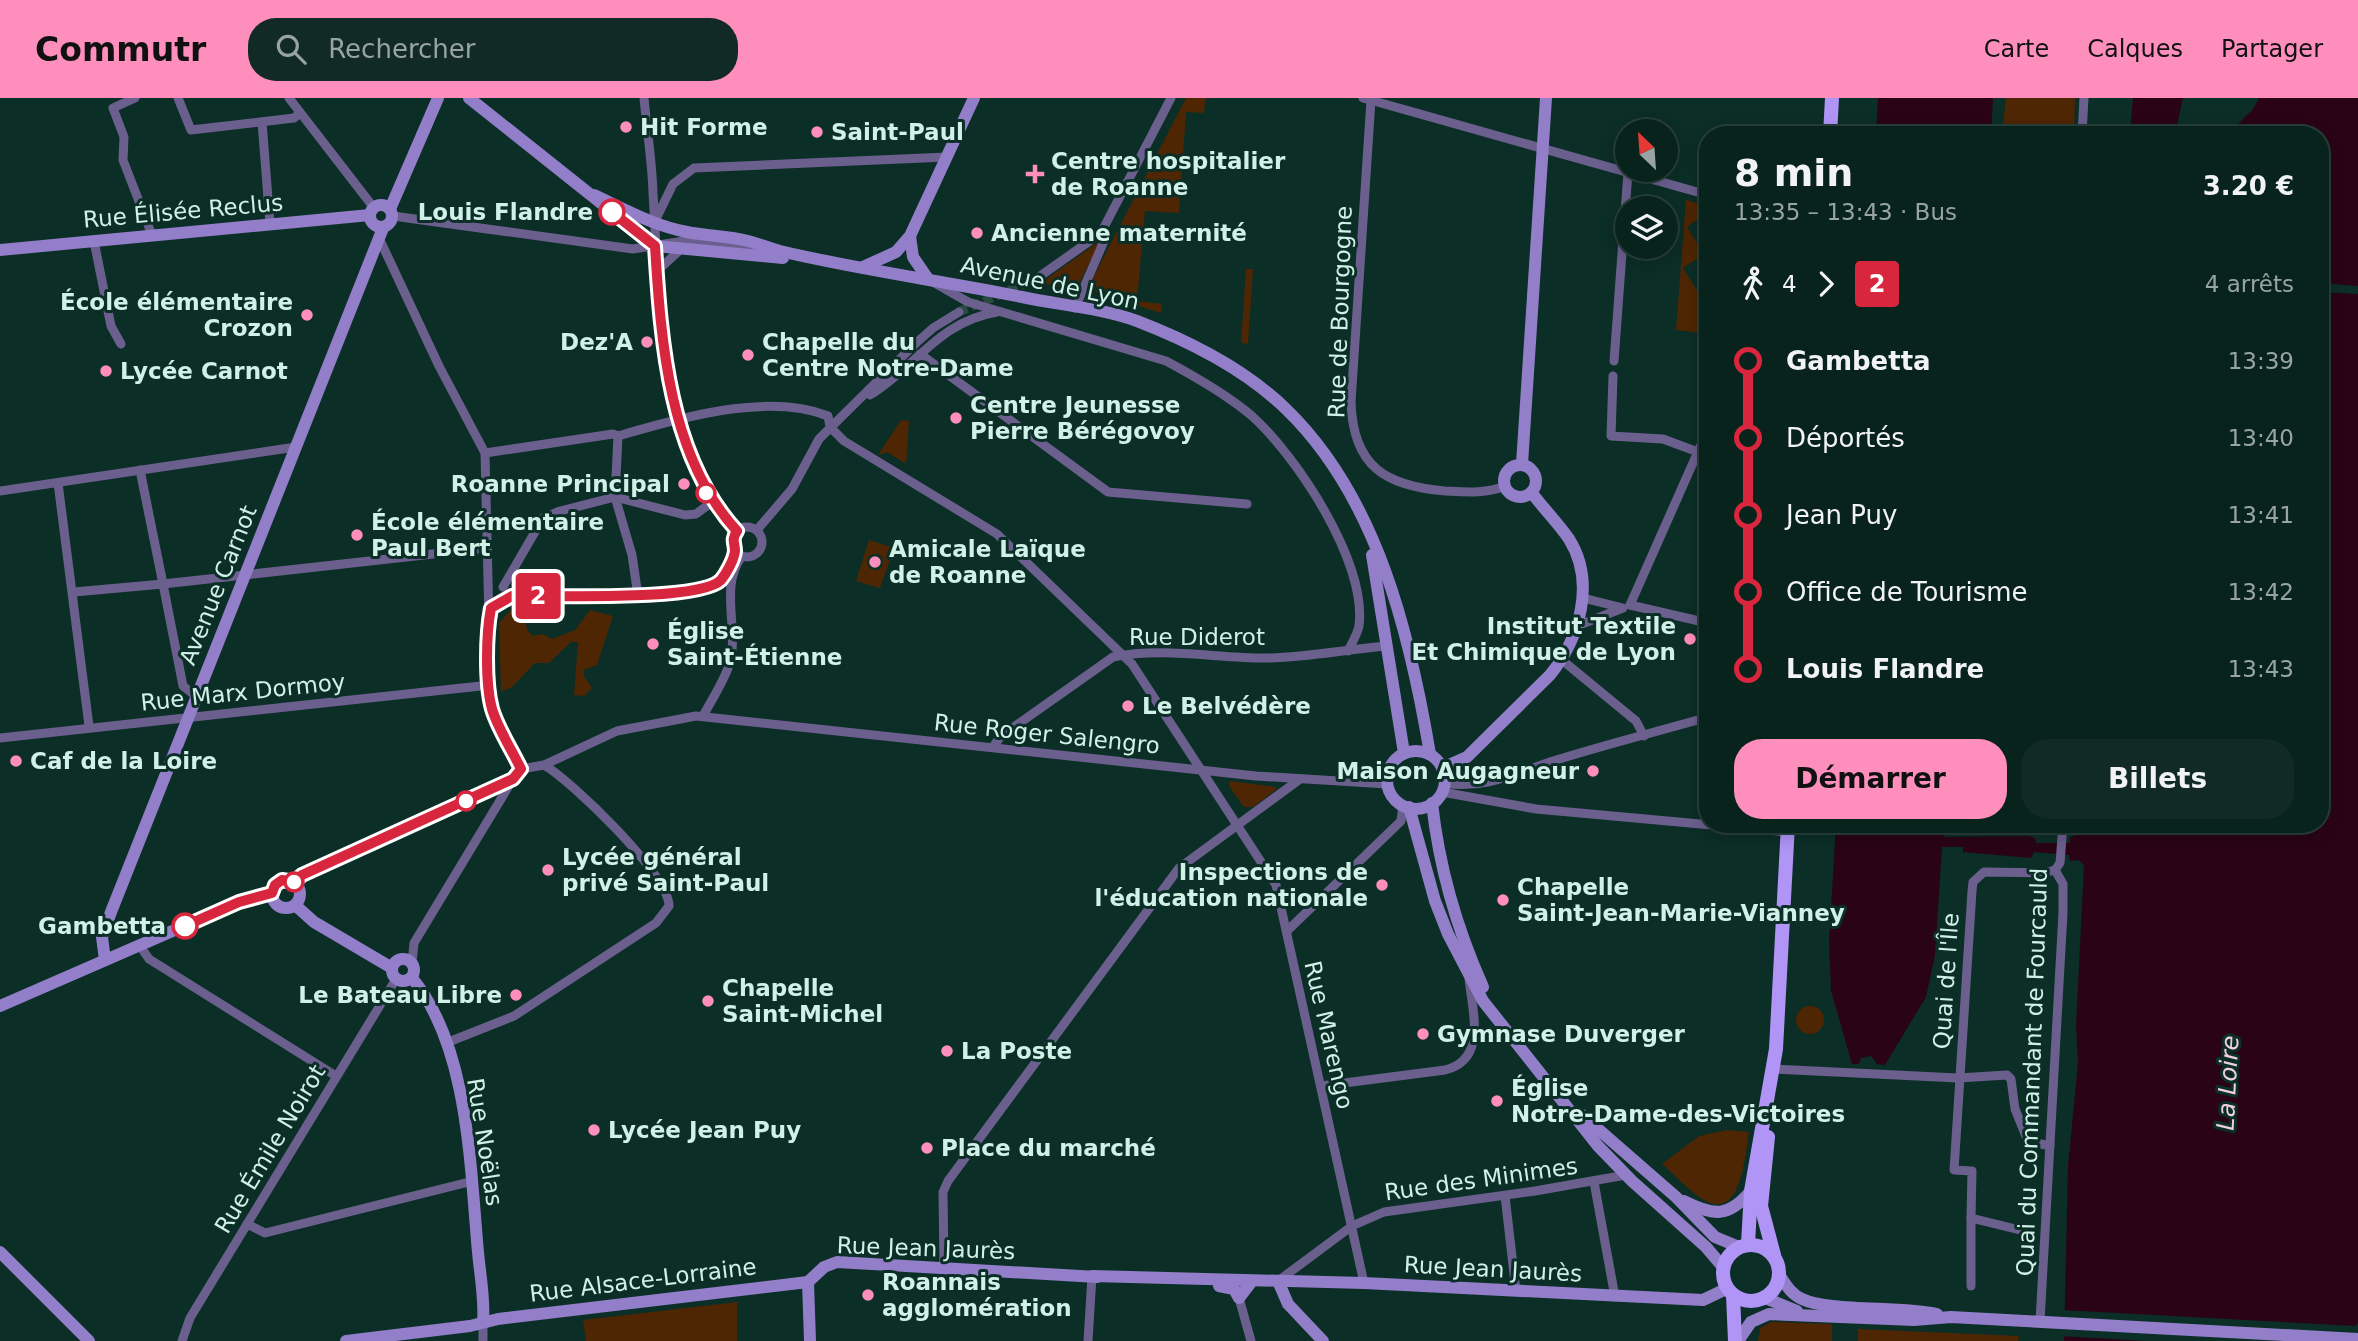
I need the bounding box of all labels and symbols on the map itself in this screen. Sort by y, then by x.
place label: Hit Forme [640,114,768,140]
marker: Hit Forme [618,119,634,135]
place label: Saint-Paul [831,119,964,145]
north arrow [1615,119,1678,182]
marker: Saint-Paul [809,124,825,140]
place label: Centre hospitalier de Roanne [1051,148,1286,200]
marker: Centre hospitalier de Roanne [1025,164,1045,184]
street label: Rue Élisée Reclus [82,188,284,233]
place label: Louis Flandre [418,199,593,225]
marker: Louis Flandre [599,199,625,225]
street label: Rue de Bourgogne [1323,205,1357,419]
place label: Ancienne maternité [991,220,1247,246]
marker: Ancienne maternité [969,225,985,241]
street label: Avenue de Lyon [958,251,1142,315]
place label: École élémentaire Crozon [60,288,293,341]
marker: École élémentaire Crozon [299,307,315,323]
place label: Dez'A [560,329,633,355]
place label: Chapelle du Centre Notre-Dame [762,329,1014,381]
marker: Dez'A [639,334,655,350]
marker: Chapelle du Centre Notre-Dame [740,347,756,363]
place label: Lycée Carnot [120,358,288,384]
marker: Lycée Carnot [98,363,114,379]
place label: Centre Jeunesse Pierre Bérégovoy [970,392,1195,444]
marker: Centre Jeunesse Pierre Bérégovoy [948,410,964,426]
place label: Roanne Principal [451,471,670,497]
marker: Roanne Principal [676,476,692,492]
unlabelled marker [696,483,716,503]
street label: Avenue Carnot [174,501,262,669]
place label: École élémentaire Paul Bert [371,508,604,561]
marker: École élémentaire Paul Bert [349,527,365,543]
place label: Amicale Laïque de Roanne [889,536,1086,588]
marker: Amicale Laïque de Roanne [867,554,883,570]
line badge: 2 [515,573,561,619]
place label: Institut Textile Et Chimique de Lyon [1412,613,1676,665]
place label: Église Saint-Étienne [667,617,842,670]
street label: Rue Diderot [1129,624,1265,650]
marker: Institut Textile Et Chimique de Lyon [1682,631,1698,647]
marker: Église Saint-Étienne [645,636,661,652]
street label: Rue Marx Dormoy [139,668,347,716]
place label: Le Belvédère [1142,693,1311,719]
marker: Le Belvédère [1120,698,1136,714]
street label: Rue Roger Salengro [933,709,1161,759]
place label: Caf de la Loire [30,748,217,774]
marker: Caf de la Loire [8,753,24,769]
place label: Maison Augagneur [1337,758,1580,784]
marker: Maison Augagneur [1585,763,1601,779]
unlabelled marker [456,791,476,811]
place label: Lycée général privé Saint-Paul [562,844,769,896]
place label: Inspections de l'éducation nationale [1094,859,1368,911]
marker: Lycée général privé Saint-Paul [540,862,556,878]
street label: Quai du Commandant de Fourcauld [2012,867,2052,1277]
unlabelled marker [284,872,304,892]
place label: Chapelle Saint-Jean-Marie-Vianney [1517,874,1845,926]
marker: Inspections de l'éducation nationale [1374,877,1390,893]
marker: Chapelle Saint-Jean-Marie-Vianney [1495,892,1511,908]
street label: Quai de l'Île [1927,912,1964,1050]
place label: Gambetta [38,913,166,939]
marker: Gambetta [172,913,198,939]
street label: Rue Marengo [1299,958,1359,1112]
place label: Chapelle Saint-Michel [722,975,883,1027]
place label: Le Bateau Libre [298,982,502,1008]
marker: Le Bateau Libre [508,987,524,1003]
marker: Chapelle Saint-Michel [700,993,716,1009]
place label: Gymnase Duverger [1437,1021,1685,1047]
marker: Gymnase Duverger [1415,1026,1431,1042]
water label: La Loire [2212,1035,2244,1131]
place label: La Poste [961,1038,1072,1064]
marker: La Poste [939,1043,955,1059]
street label: Rue Émile Noirot [209,1060,331,1238]
place label: Église Notre-Dame-des-Victoires [1511,1074,1845,1127]
street label: Rue Noëlas [462,1076,508,1208]
marker: Église Notre-Dame-des-Victoires [1489,1093,1505,1109]
place label: Lycée Jean Puy [608,1117,801,1143]
marker: Lycée Jean Puy [586,1122,602,1138]
place label: Place du marché [941,1135,1156,1161]
marker: Place du marché [919,1140,935,1156]
street label: Rue des Minimes [1383,1153,1579,1205]
street label: Rue Jean Jaurès [836,1232,1016,1264]
street label: Rue Jean Jaurès [1403,1251,1583,1287]
street label: Rue Alsace-Lorraine [528,1253,758,1307]
place label: Roannais agglomération [882,1269,1072,1321]
marker: Roannais agglomération [860,1287,876,1303]

